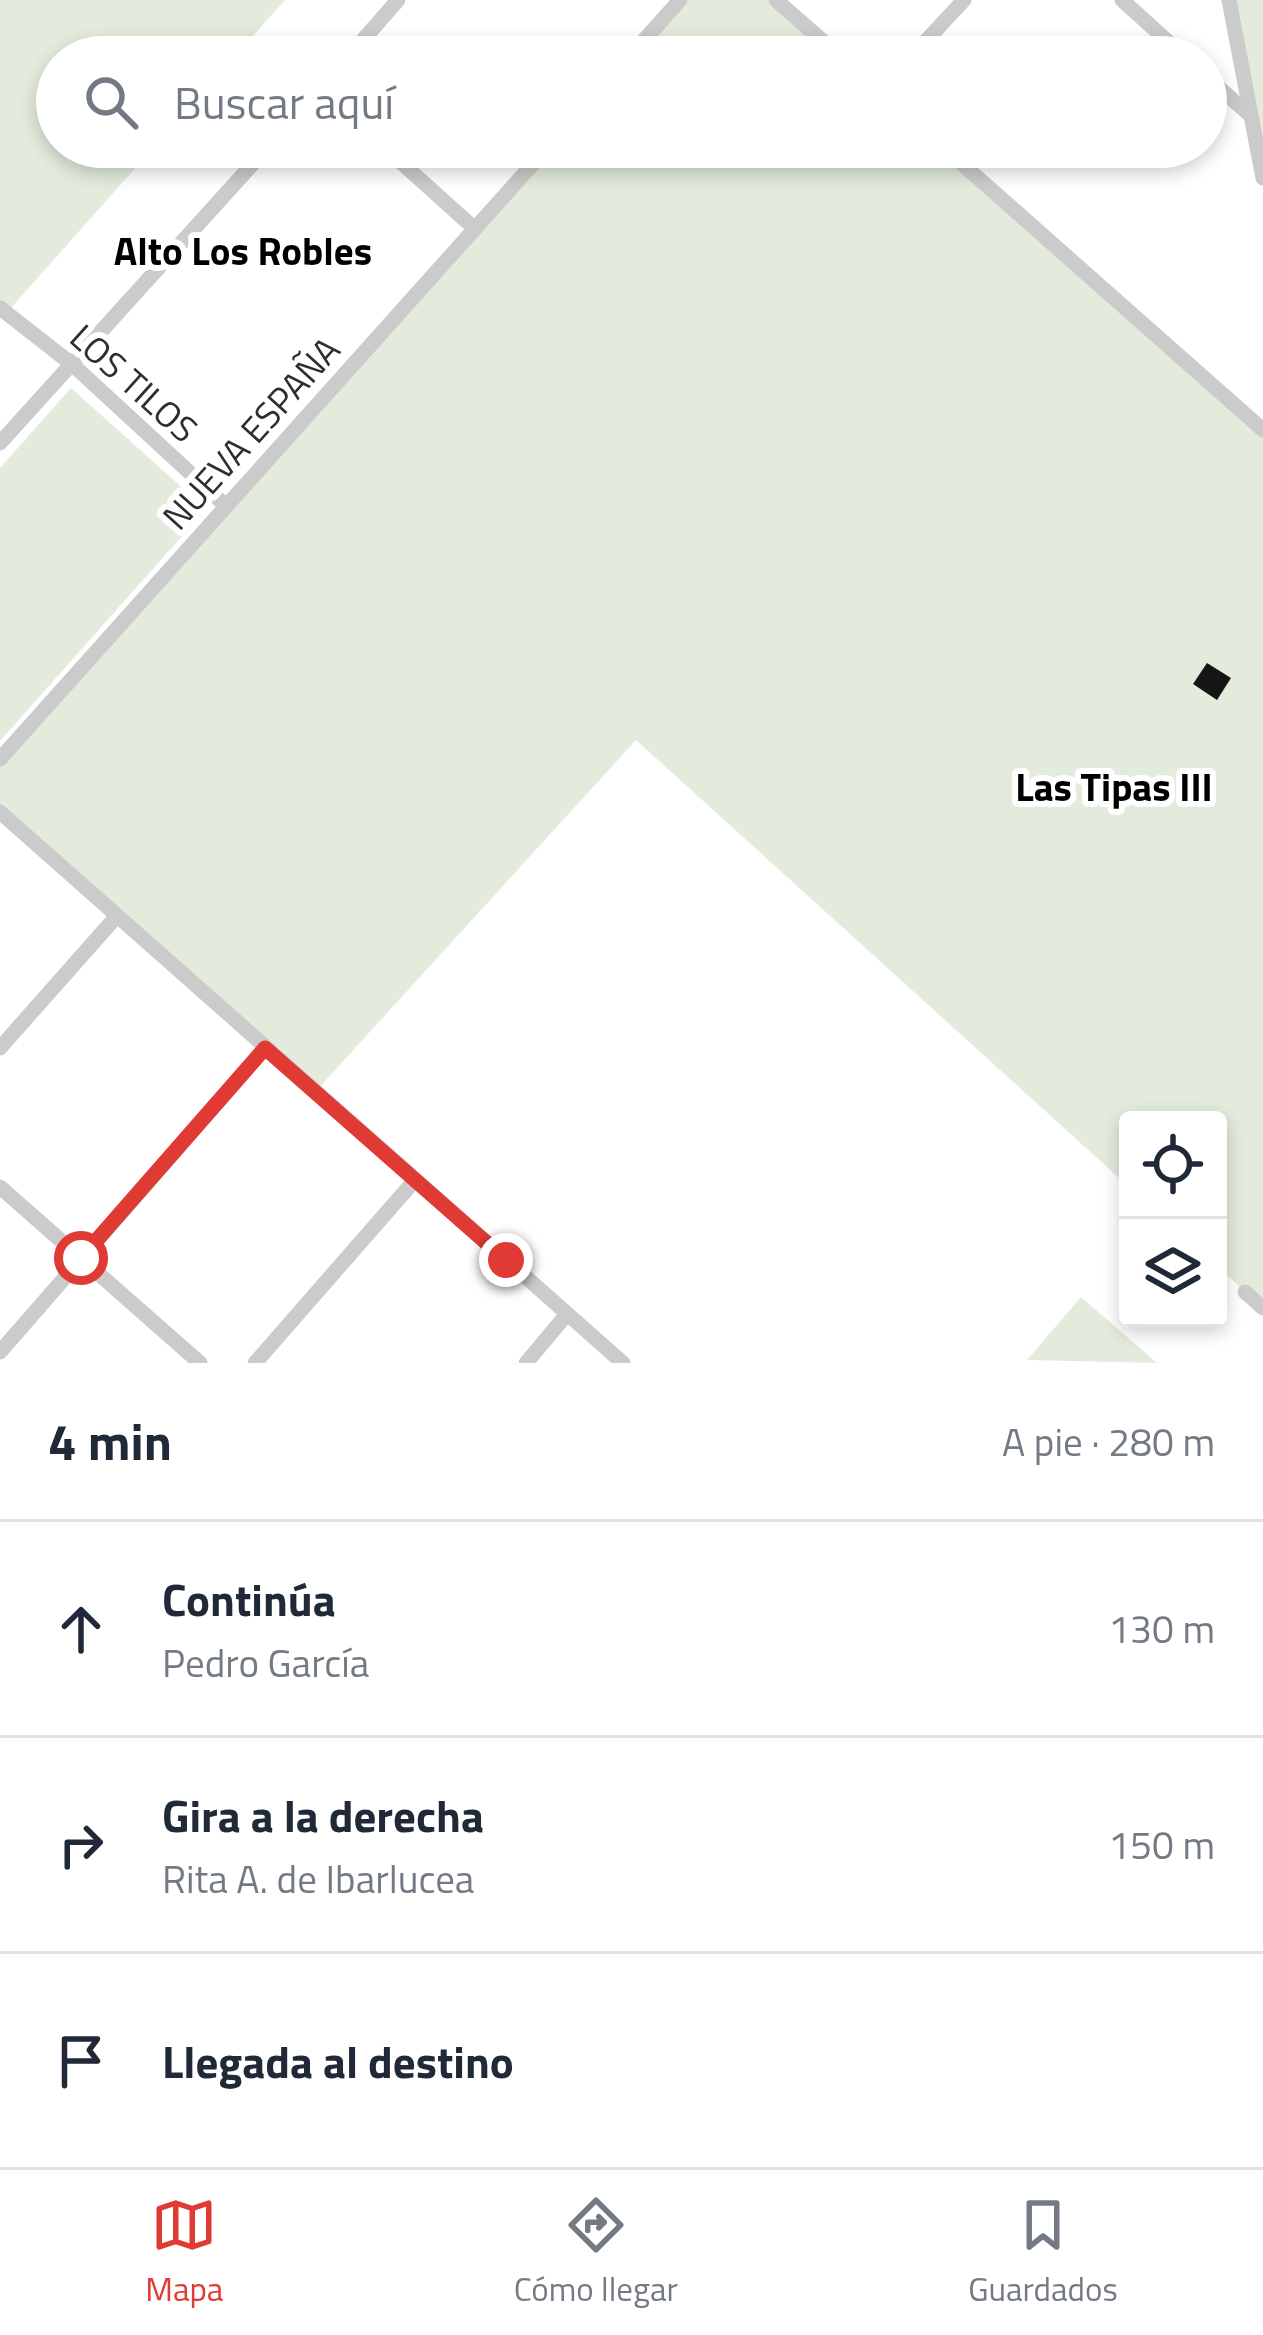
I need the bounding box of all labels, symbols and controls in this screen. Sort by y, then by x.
search box [36,36,1227,168]
text: Buscar aquí [174,68,394,136]
icon: search [78,69,144,135]
district label: Alto Los Robles [114,221,372,280]
street label: LOS TILOS [58,310,210,455]
street label: NUEVA ESPAÑA [149,324,353,542]
district label: Las Tipas III [1015,757,1213,816]
map controls [1119,1111,1227,1327]
button: locate [1119,1111,1227,1219]
button: layers [1119,1219,1227,1327]
route start [54,1231,108,1285]
route end [479,1233,533,1287]
text: 4 min [48,1402,172,1480]
text: A pie · 280 m [1002,1412,1215,1471]
text: Continúa [162,1565,336,1633]
icon: ahead [48,1596,114,1662]
text: 130 m [1108,1599,1215,1658]
text: Pedro García [162,1633,369,1692]
text: Gira a la derecha [162,1781,484,1849]
icon: right [48,1812,114,1878]
text: 150 m [1108,1815,1215,1874]
text: Rita A. de Ibarlucea [162,1849,474,1908]
text: Llegada al destino [162,2027,514,2095]
icon: arrive [48,2028,114,2094]
tab: Mapa [145,2192,223,2314]
tab: Cómo llegar [514,2192,678,2314]
tab: Guardados [968,2192,1118,2314]

